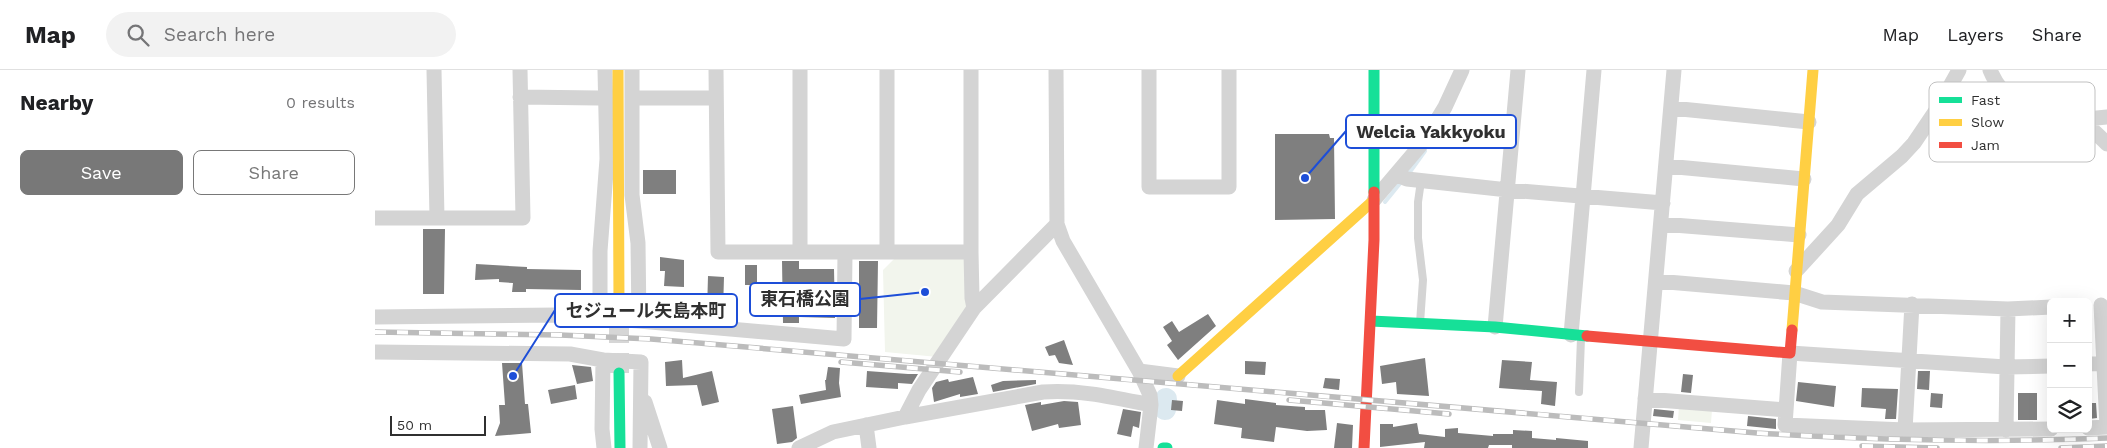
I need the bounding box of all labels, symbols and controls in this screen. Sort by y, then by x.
search box [106,12,456,57]
text: Map [25,21,76,49]
icon: search [124,21,152,49]
text: Search here [164,23,275,46]
text: Map [1882,24,1919,45]
text: Layers [1947,24,2004,45]
text: Share [2032,24,2082,45]
legend [1929,82,2095,162]
text: Nearby [20,90,93,115]
text: Fast [1971,92,2000,108]
text: 0 results [286,93,355,112]
text: Slow [1971,114,2004,130]
callout: Welcia Yakkyoku [1346,115,1516,148]
text: Welcia Yakkyoku [1356,121,1506,142]
text: Jam [1971,137,2000,153]
button: Save [20,150,183,195]
button: Share [193,150,355,195]
callout: 東石橋公園 [750,283,860,316]
text: 東石橋公園 [760,288,850,309]
callout: セジュール矢島本町 [555,294,737,327]
map controls [2047,298,2092,433]
button: + [2047,298,2092,343]
text: セジュール矢島本町 [566,300,726,321]
button: − [2047,343,2092,388]
button: layers [2047,388,2092,433]
scale bar [390,413,486,436]
text: 50 m [397,417,432,433]

